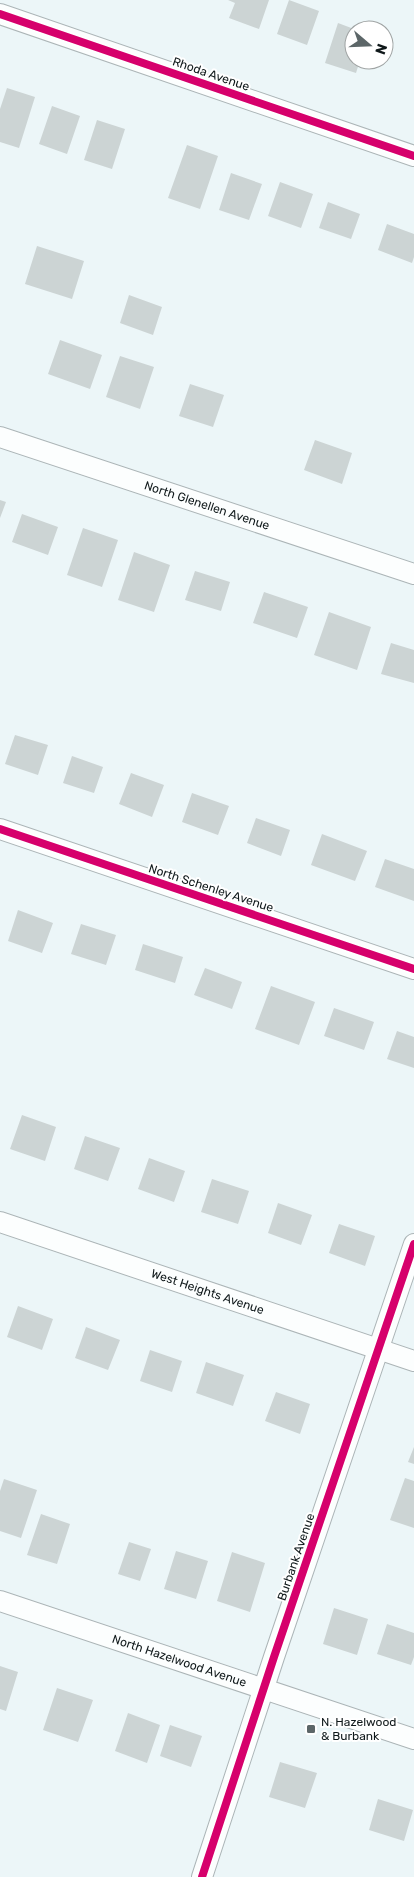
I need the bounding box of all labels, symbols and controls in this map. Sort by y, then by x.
north arrow [344,20,394,70]
text: N [371,42,390,57]
street label: Rhoda Avenue [171,54,252,94]
street label: North Glenellen Avenue [142,478,272,533]
street label: North Schenley Avenue [147,861,275,915]
street label: West Heights Avenue [149,1266,266,1317]
street label: Burbank Avenue [274,1511,318,1603]
street label: North Hazelwood Avenue [110,1632,249,1690]
place label: N. Hazelwood & Burbank [321,1715,396,1743]
marker: N. Hazelwood & Burbank [305,1723,317,1735]

